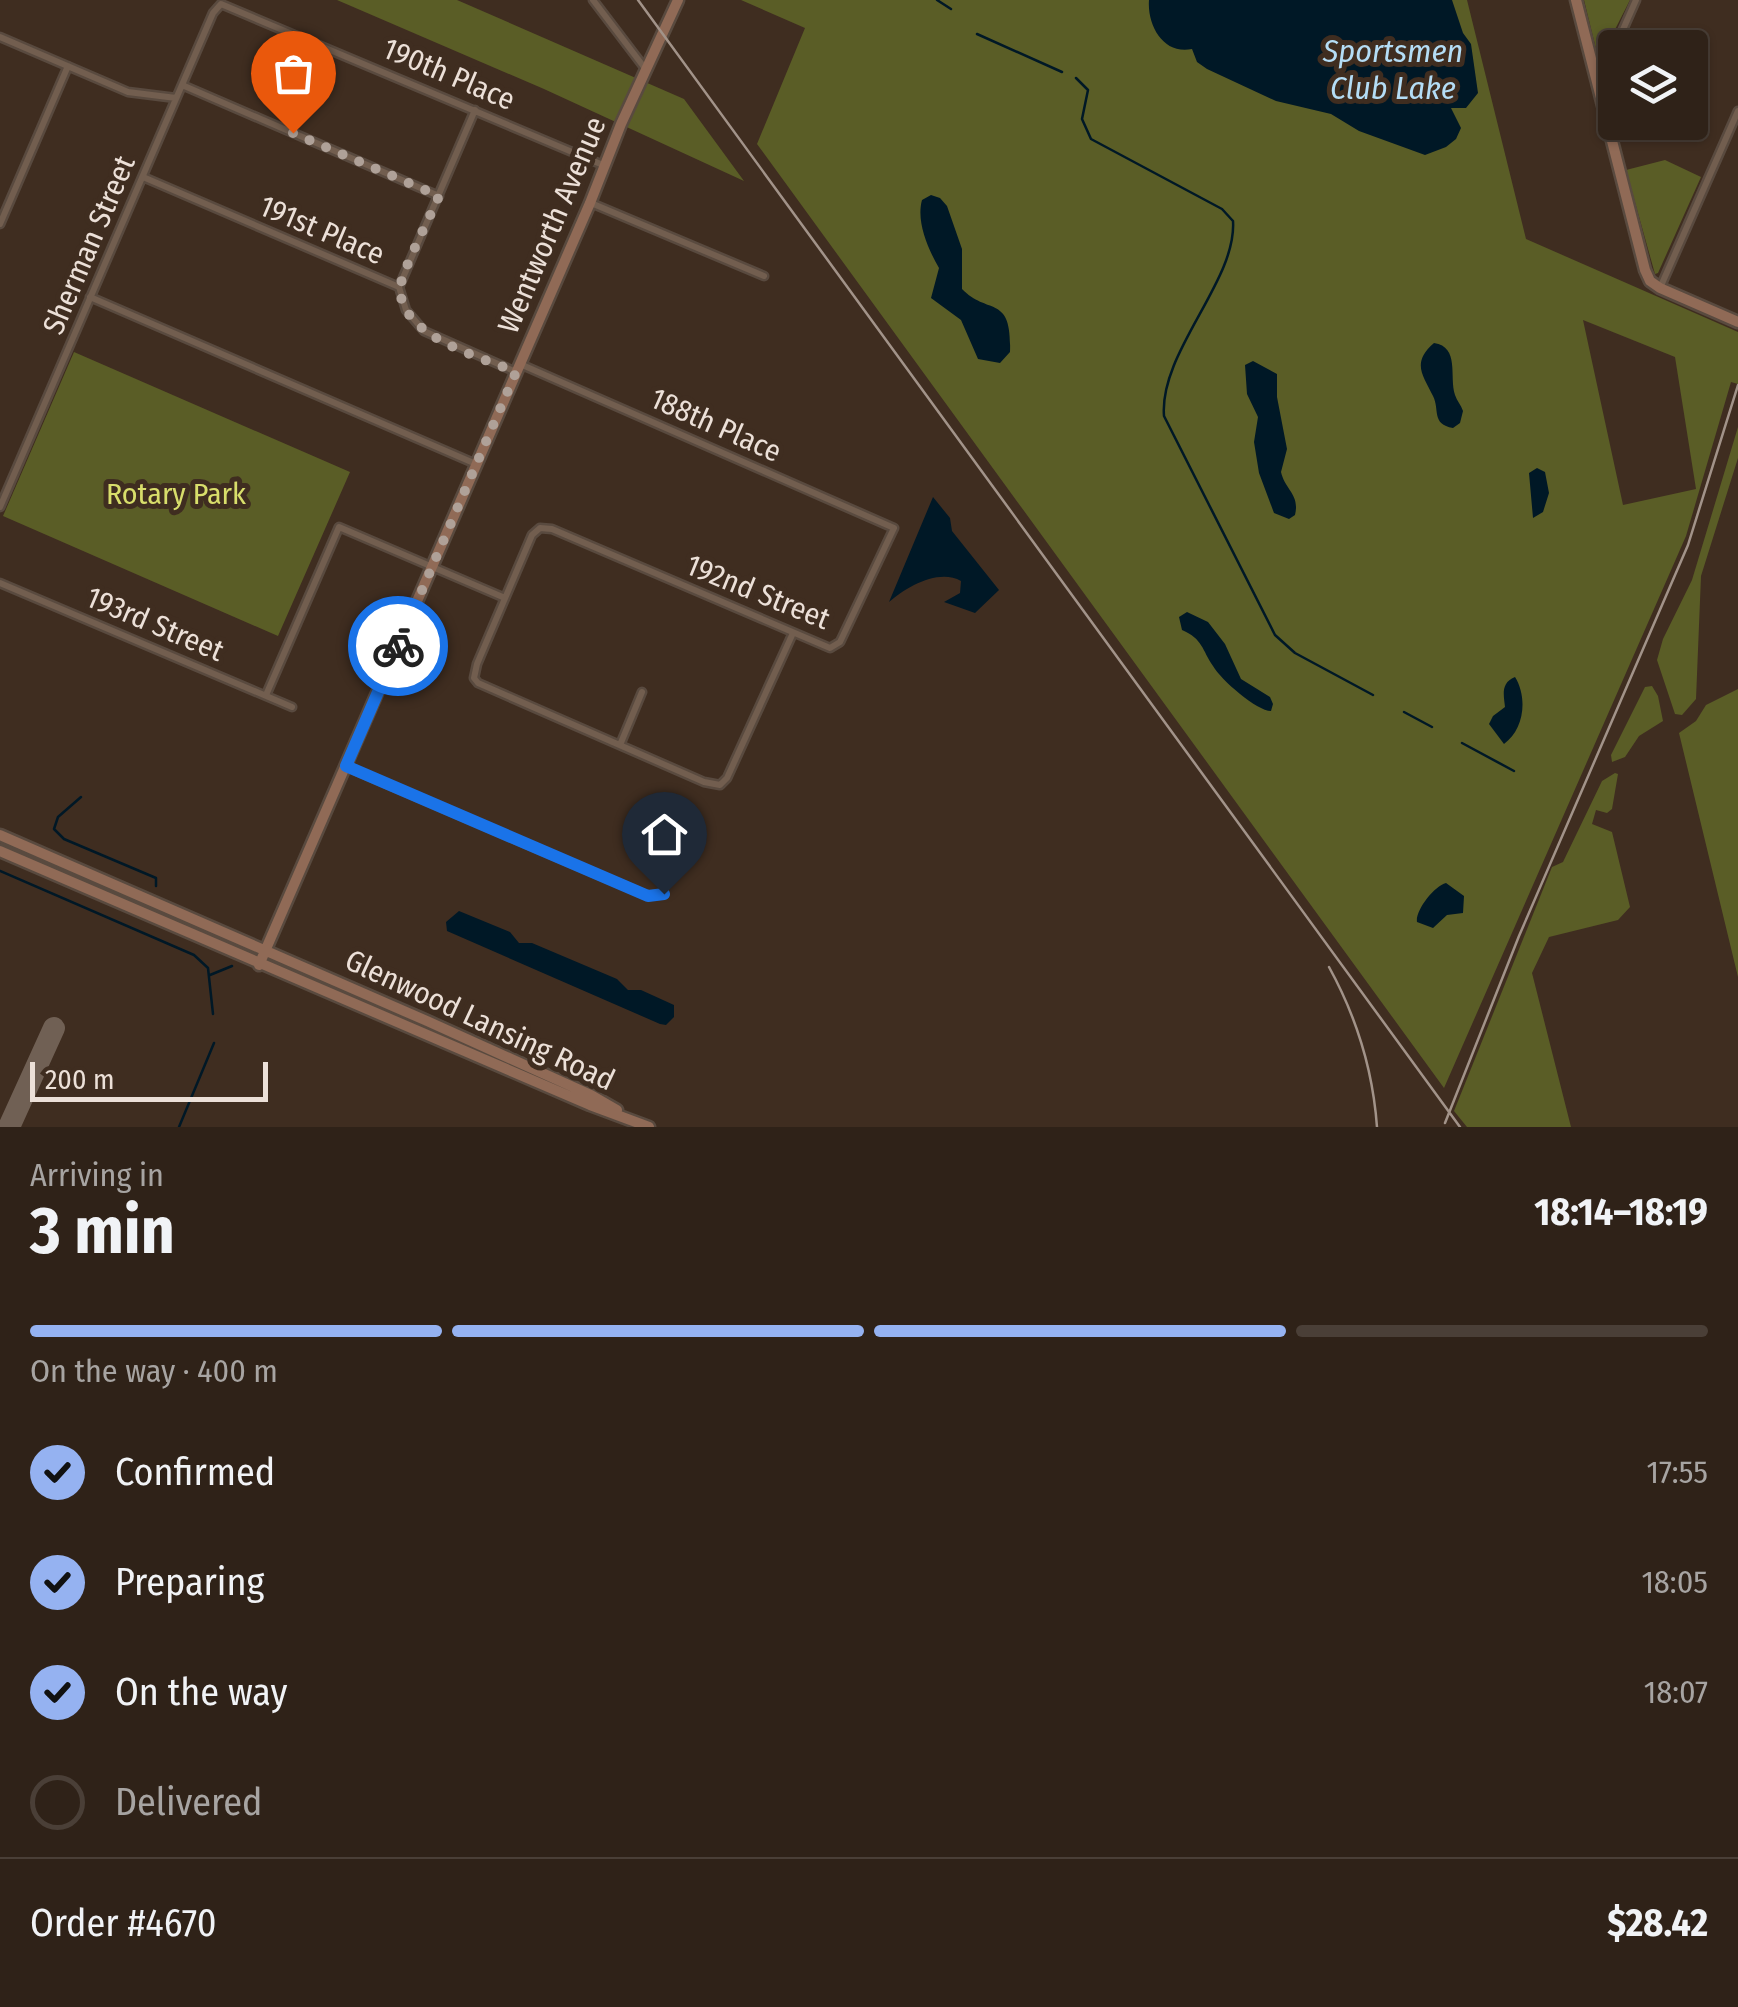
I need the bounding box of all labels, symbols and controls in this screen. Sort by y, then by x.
street label: 190th Place [378,30,520,118]
map controls [1598,30,1708,140]
button: layers [1598,30,1708,140]
pin [251,31,336,134]
water label: Sportsmen Club Lake [1322,32,1463,107]
icon: bag [266,46,321,101]
street label: Wentworth Avenue [490,111,614,339]
street label: Sherman Street [35,150,143,340]
street label: 191st Place [254,188,390,272]
street label: 188th Place [645,380,787,470]
park label: Rotary Park [106,476,246,512]
street label: 192nd Street [681,547,835,637]
street label: 193rd Street [81,579,229,669]
courier [348,596,448,696]
icon: bike [371,619,426,674]
pin [622,792,707,895]
icon: home [637,807,692,862]
street label: Glenwood Lansing Road [340,942,620,1098]
scale bar [30,1057,268,1102]
text: 200 m [45,1063,115,1096]
text: Arriving in [30,1156,164,1194]
text: 18:14–18:19 [1534,1189,1708,1235]
text: 3 min [30,1192,175,1270]
text: On the way · 400 m [30,1352,278,1390]
icon: check [30,1445,85,1500]
text: Confirmed [115,1449,275,1495]
text: 17:55 [1646,1453,1708,1491]
icon: check [30,1555,85,1610]
text: Preparing [115,1559,264,1605]
text: 18:05 [1641,1563,1708,1601]
icon: check [30,1665,85,1720]
text: On the way [115,1669,287,1715]
text: 18:07 [1644,1673,1708,1711]
text: Delivered [115,1779,262,1825]
text: Order #4670 [30,1900,217,1946]
text: $28.42 [1607,1900,1708,1946]

